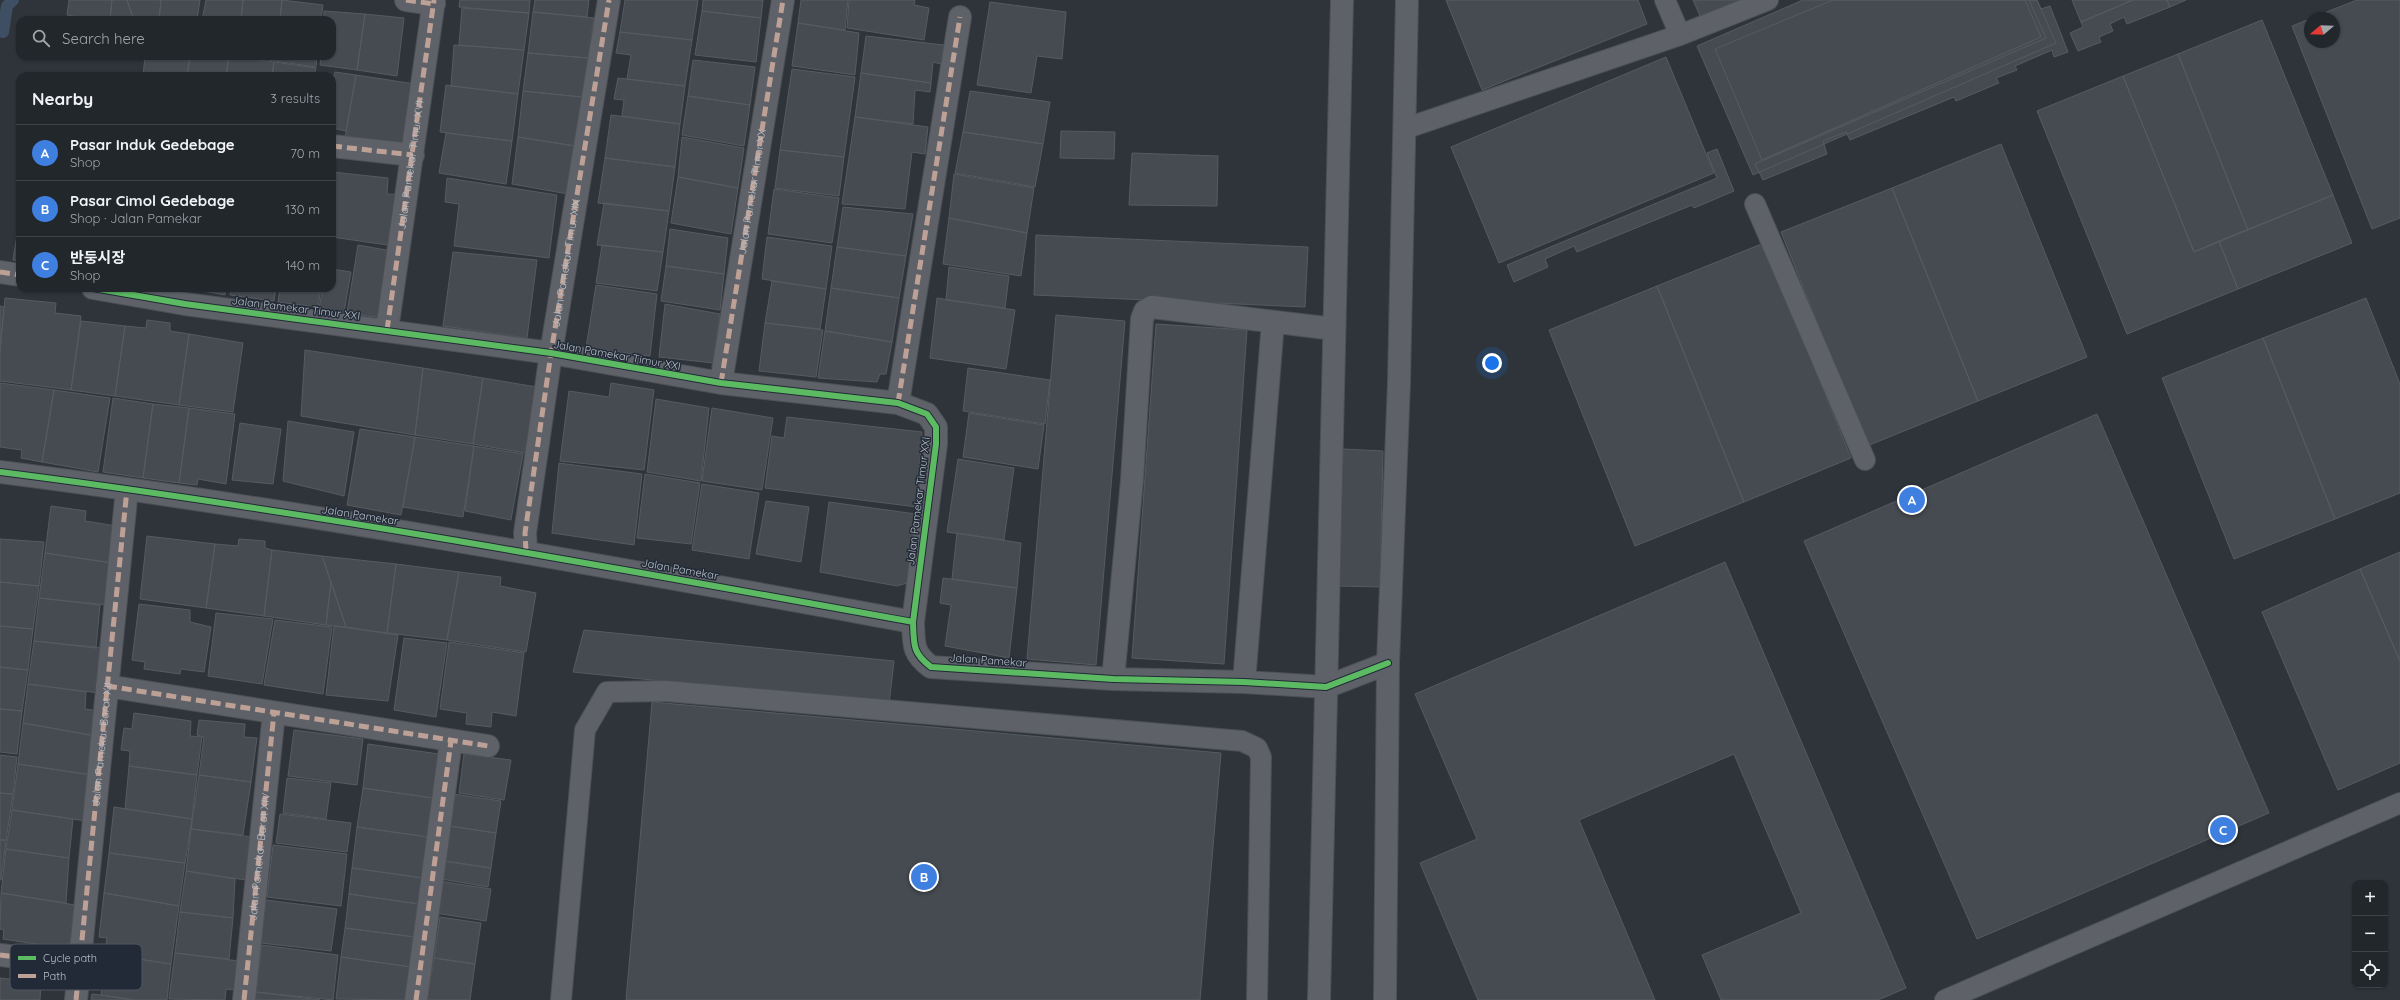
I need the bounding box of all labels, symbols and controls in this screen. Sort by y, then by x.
north arrow [2304,12,2340,48]
search box [16,16,336,60]
icon: search [30,27,52,49]
text: Search here [62,29,145,48]
text: Nearby [32,88,93,109]
text: 3 results [270,90,320,106]
street label: Jalan Pamekar Timur XVI [394,99,427,230]
street label: Jalan Pamekar Timur XX [735,128,769,255]
text: Pasar Induk Gedebage [70,135,235,154]
text: A [41,145,49,161]
text: 70 m [290,145,320,161]
text: Shop [70,154,100,170]
text: Pasar Cimol Gedebage [70,191,235,210]
street label: Jalan Pamekar Timur XIX [548,198,583,328]
text: B [41,201,49,217]
text: 130 m [285,201,320,217]
text: Shop · Jalan Pamekar [70,210,202,226]
text: 반둥시장 [70,248,125,267]
text: C [41,257,49,273]
text: 140 m [285,257,320,273]
text: Shop [70,267,100,283]
street label: Jalan Pamekar Timur XXI [231,293,361,323]
street label: Jalan Pamekar Timur XXI [552,337,682,373]
your location [1482,353,1502,373]
street label: Jalan Pamekar Timur XXI [903,436,933,566]
pin: A [1899,485,1925,515]
street label: Jalan Pamekar [321,502,400,528]
street label: Jalan Pamekar [641,555,720,583]
street label: Jalan Pamekar [949,650,1028,670]
street label: Jalan Pamekar Barat XII [88,682,115,807]
street label: Jalan Pamekar Barat XIV [245,792,273,922]
pin: C [2210,815,2236,845]
pin: B [911,862,937,892]
map controls [2352,880,2388,988]
button: + [2352,880,2388,916]
button: − [2352,916,2388,952]
legend [10,944,142,990]
text: Cycle path [43,951,97,965]
button: locate [2352,952,2388,988]
text: Path [43,969,66,983]

